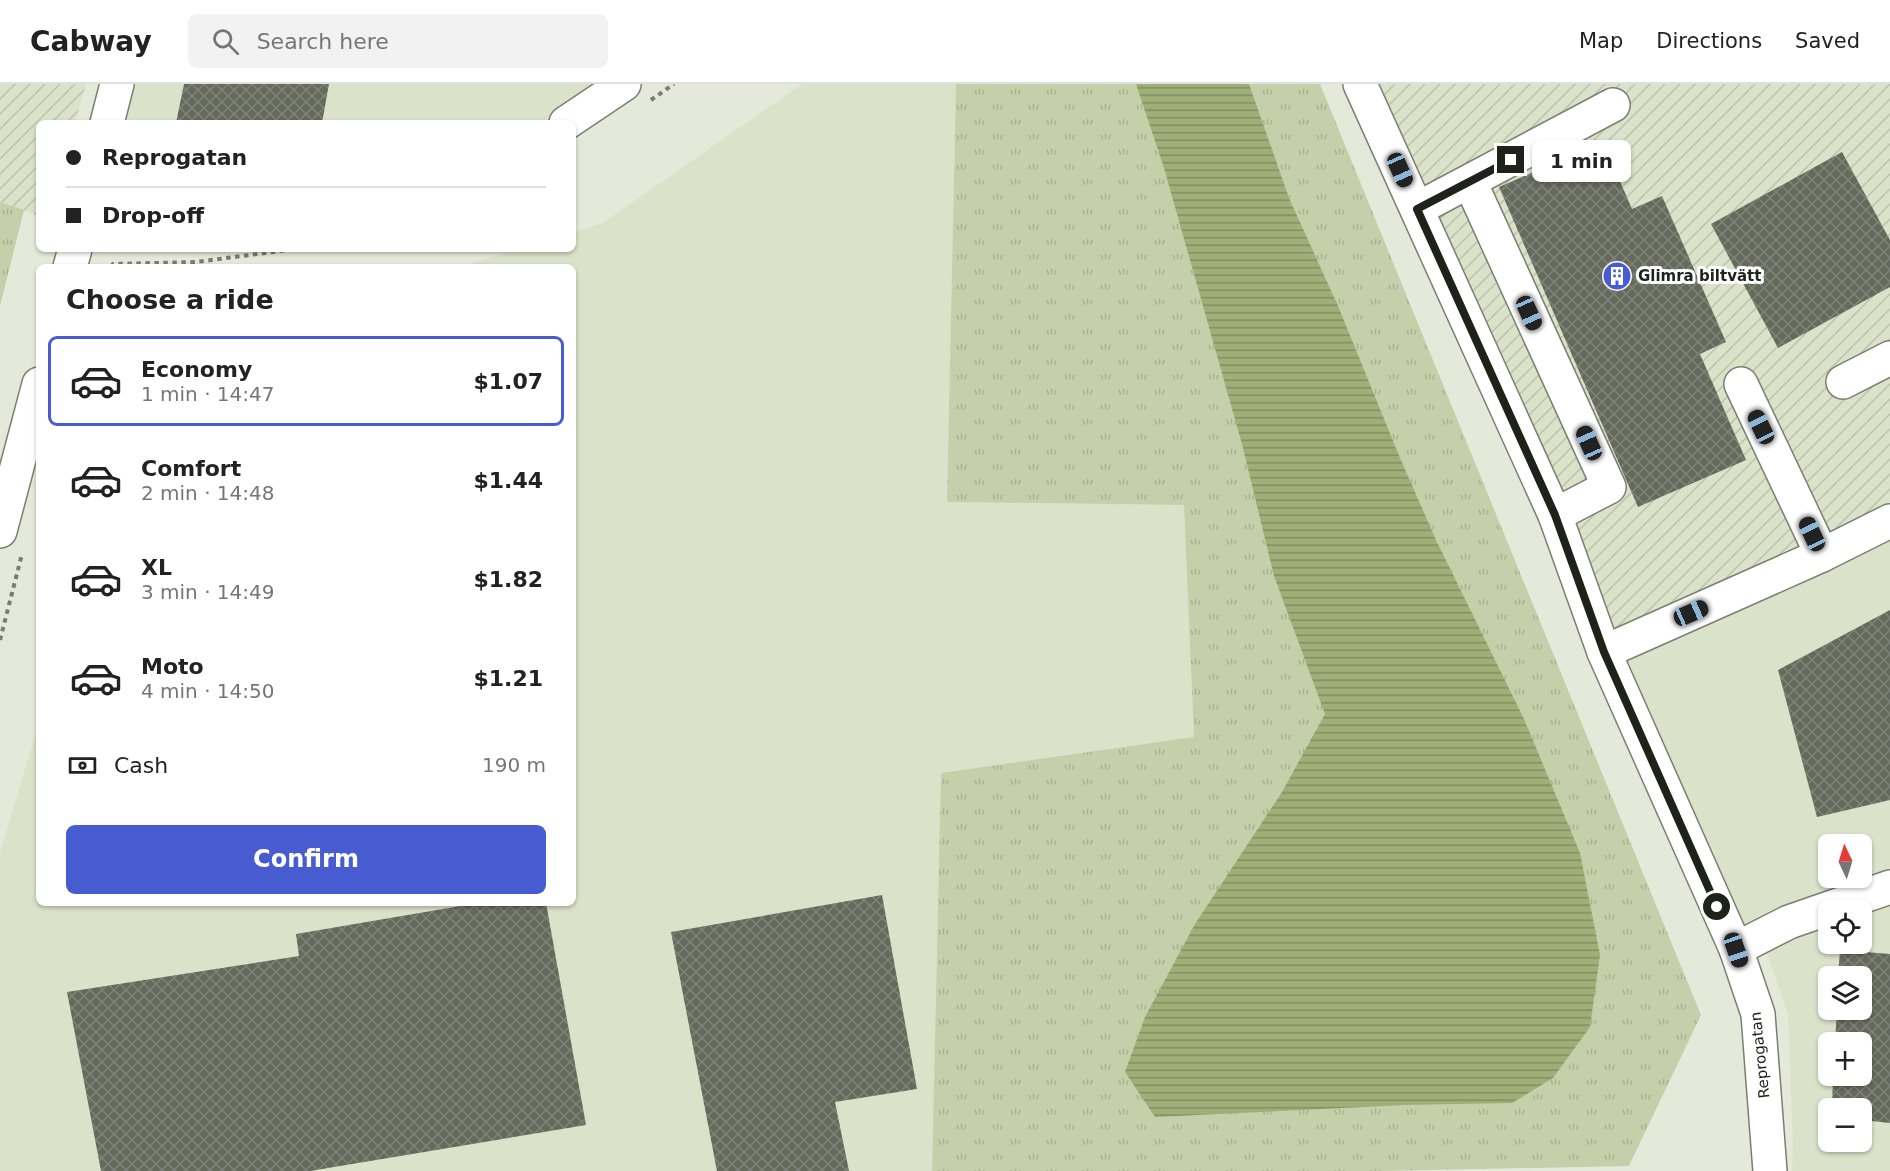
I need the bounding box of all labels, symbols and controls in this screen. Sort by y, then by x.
search box [188,14,608,68]
text: Cabway [30,25,152,58]
icon: search [209,25,242,58]
text: Search here [257,29,389,54]
text: Map [1579,29,1623,53]
text: Directions [1656,29,1762,53]
text: Saved [1795,29,1860,53]
callout: 1 min [1532,139,1631,181]
text: Reprogatan [102,145,247,170]
route end [1497,146,1524,173]
text: 1 min [1550,149,1613,173]
car [1384,150,1416,190]
text: Drop-off [102,203,204,228]
building icon: Glimra biltvätt [1601,260,1633,292]
place label: Glimra biltvätt [1638,267,1761,285]
text: Choose a ride [66,284,274,315]
car [1513,293,1545,333]
icon: car [69,354,123,408]
text: Economy [141,357,252,382]
text: $1.07 [473,369,543,394]
text: 1 min · 14:47 [141,382,275,406]
car [1745,407,1777,447]
car [1573,423,1605,463]
icon: car [69,453,123,507]
text: Comfort [141,456,241,481]
text: $1.44 [473,468,543,493]
text: 2 min · 14:48 [141,481,275,505]
car [1796,514,1828,554]
icon: car [69,552,123,606]
text: XL [141,555,172,580]
text: $1.82 [473,567,543,592]
text: 3 min · 14:49 [141,580,275,604]
car [1671,597,1711,629]
icon: car [69,651,123,705]
text: Moto [141,654,204,679]
text: $1.21 [473,666,543,691]
text: 4 min · 14:50 [141,679,275,703]
icon: cash [66,749,99,782]
text: Cash [114,753,168,778]
text: 190 m [482,753,546,777]
button: Confirm [66,825,546,894]
north arrow [1818,834,1872,888]
map controls [1818,834,1872,1152]
route start [1703,893,1730,920]
button: locate [1818,900,1872,954]
car [1722,930,1750,970]
button: layers [1818,966,1872,1020]
street label: Reprogatan [1747,1011,1773,1099]
button: + [1818,1032,1872,1086]
button: − [1818,1098,1872,1152]

